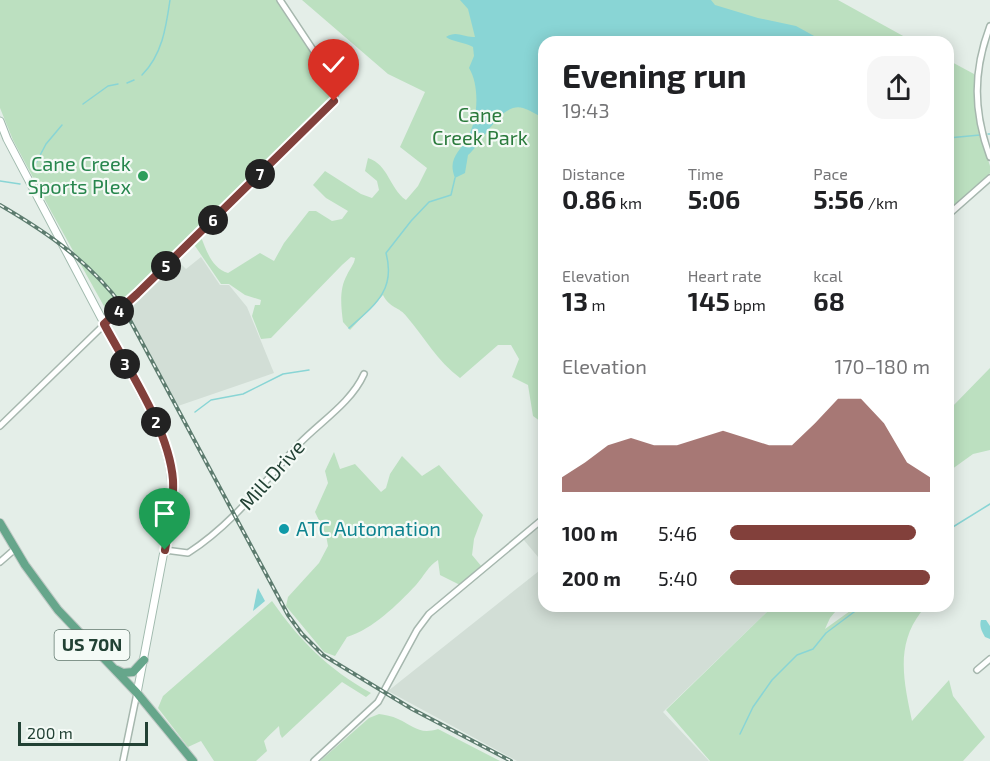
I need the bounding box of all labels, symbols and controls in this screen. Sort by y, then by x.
pin [308,39,359,101]
icon: check [317,48,350,81]
text: Evening run [562,55,747,95]
button: share [867,56,930,119]
text: 19:43 [562,98,610,122]
park label: Cane Creek Park [432,102,528,149]
place label: Cane Creek Sports Plex [28,151,131,198]
pin: 7 [245,159,275,189]
text: 7 [256,164,264,183]
text: Distance [562,164,625,183]
text: Time [688,164,724,183]
text: Pace [813,164,848,183]
marker: Cane Creek Sports Plex [136,169,150,183]
text: 0.86 [562,183,616,214]
text: 5:06 [688,183,740,214]
text: 5:56 [813,183,864,214]
text: km [616,193,642,212]
text: /km [864,193,898,212]
pin: 6 [198,205,228,235]
text: 6 [208,210,218,229]
pin: 5 [151,251,181,281]
text: 5 [162,256,170,275]
text: Elevation [562,266,630,285]
text: Heart rate [688,266,762,285]
text: kcal [813,266,843,285]
text: 13 [562,285,588,316]
text: 145 [688,285,730,316]
text: 68 [813,285,845,316]
text: m [588,295,606,314]
text: bpm [730,295,766,314]
pin: 4 [104,296,134,326]
text: 4 [114,301,124,320]
pin: 3 [110,349,140,379]
text: 3 [120,354,130,373]
text: Elevation [562,354,647,378]
text: 170–180 m [834,354,930,378]
pin: 2 [141,407,171,437]
text: 2 [151,412,161,431]
street label: Mill Drive [234,434,309,514]
pin [139,488,190,550]
icon: arrive [148,497,181,530]
place label: ATC Automation [296,516,441,540]
text: 100 m [562,521,618,545]
text: 5:46 [658,521,697,545]
marker: ATC Automation [277,522,291,536]
text: 200 m [562,566,621,590]
text: 5:40 [658,566,698,590]
road number: US 70N [54,630,130,660]
scale bar [18,719,148,746]
text: 200 m [27,723,73,742]

